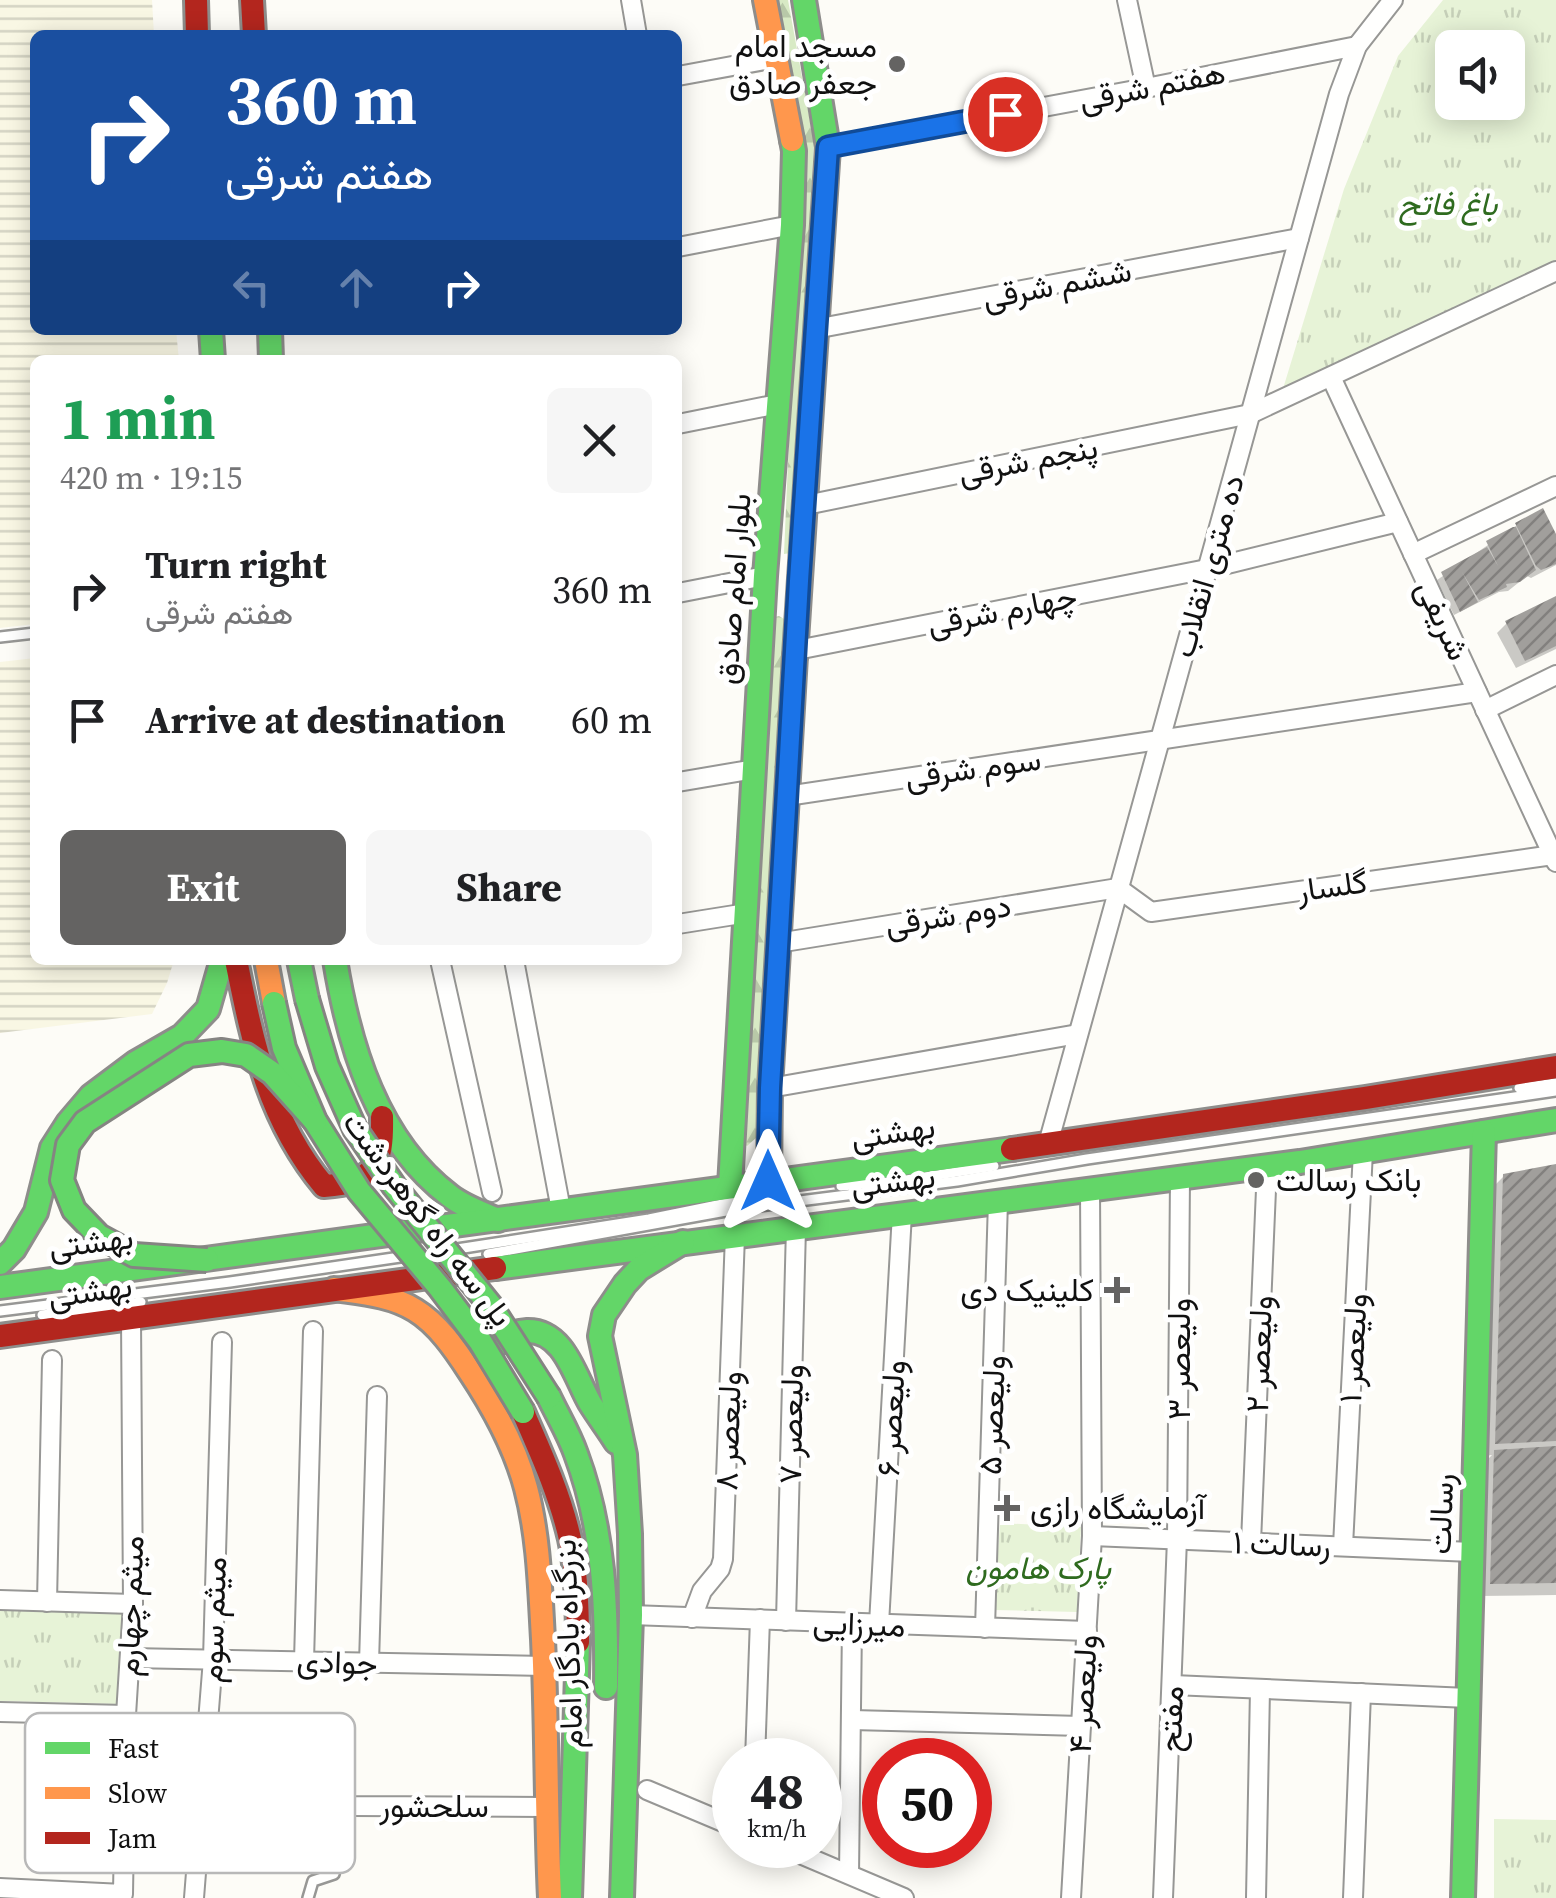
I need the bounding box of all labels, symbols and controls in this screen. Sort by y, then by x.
place label: مسجد امام جعفر صادق [729,24,877,105]
map controls [1435,30,1525,120]
button: sound [1435,30,1525,120]
street label: هفتم شرقی [1075,50,1229,122]
text: 360 m [225,51,417,147]
marker: مسجد امام جعفر صادق [886,53,908,75]
icon: right [60,70,190,200]
pin [963,72,1048,157]
icon: arrive [978,87,1033,142]
text: هفتم شرقی [225,142,433,204]
park label: باغ فاتح [1399,182,1499,226]
street label: ششم شرقی [979,248,1135,320]
icon: left [224,260,279,315]
icon: ahead [329,260,384,315]
icon: right [434,260,489,315]
text: 1 min [60,377,216,459]
button: close [547,388,652,493]
street label: پنجم شرقی [955,425,1101,495]
text: 420 m · 19:15 [60,456,242,500]
street label: ده متری انقلاب [1161,469,1255,663]
street label: بلوار امام صادق [704,492,762,686]
text: Turn right [145,539,327,591]
icon: right [60,563,115,618]
text: 360 m [552,564,652,616]
street label: شریفی [1405,573,1481,667]
street label: چهارم شرقی [923,574,1081,646]
text: هفتم شرقی [145,591,293,635]
icon: arrive [60,693,115,748]
text: Arrive at destination [145,694,506,746]
text: 60 m [571,694,652,746]
street label: سوم شرقی [902,737,1044,799]
button: Exit [60,830,346,945]
button: Share [366,830,652,945]
street label: گلسار [1293,859,1370,913]
street label: دوم شرقی [882,883,1014,947]
street label: پل سه راه گوهردشت [333,1102,523,1336]
street label: بهشتى [848,1104,938,1160]
position arrow [716,1129,820,1233]
street label: بهشتی [848,1154,938,1208]
place label: بانک رسالت [1276,1158,1422,1202]
marker: بانک رسالت [1245,1169,1267,1191]
street label: بهشتى [46,1215,136,1269]
street label: بهشتی [45,1263,135,1319]
place label: کلینیک دی [960,1268,1094,1312]
marker: کلینیک دی [1104,1277,1130,1303]
street label: ولیعصر ۱ [1328,1292,1378,1404]
street label: ولیعصر ۲ [1235,1295,1283,1413]
street label: ولیعصر ۳ [1157,1298,1201,1420]
street label: ولیعصر ۵ [968,1354,1016,1476]
street label: ولیعصر ۶ [866,1359,916,1477]
street label: ولیعصر ۷ [768,1364,814,1484]
street label: ولیعصر ۸ [704,1370,752,1492]
street label: رسالت [1418,1473,1464,1555]
place label: آزمایشگاه رازی [1030,1486,1208,1530]
marker: آزمایشگاه رازی [994,1495,1020,1521]
street label: رسالت ۱ [1232,1520,1332,1568]
street label: میثم چهارم [106,1535,154,1677]
street label: بزرگراه یادگار امام [542,1538,594,1750]
park label: پارک هامون [965,1546,1112,1590]
street label: میثم سوم [189,1556,237,1684]
street label: میرزایی [812,1600,906,1648]
street label: ولیعصر ۴ [1058,1633,1108,1755]
street label: جوادی [296,1639,378,1685]
street label: مفتح [1148,1685,1194,1753]
legend [25,1713,355,1873]
text: Fast [108,1729,159,1767]
speed limit sign: 50 [862,1738,992,1868]
text: 48 [750,1756,804,1825]
text: Slow [108,1774,168,1812]
street label: سلحشور [378,1784,489,1828]
text: km/h [747,1811,807,1845]
text: Jam [107,1819,157,1857]

